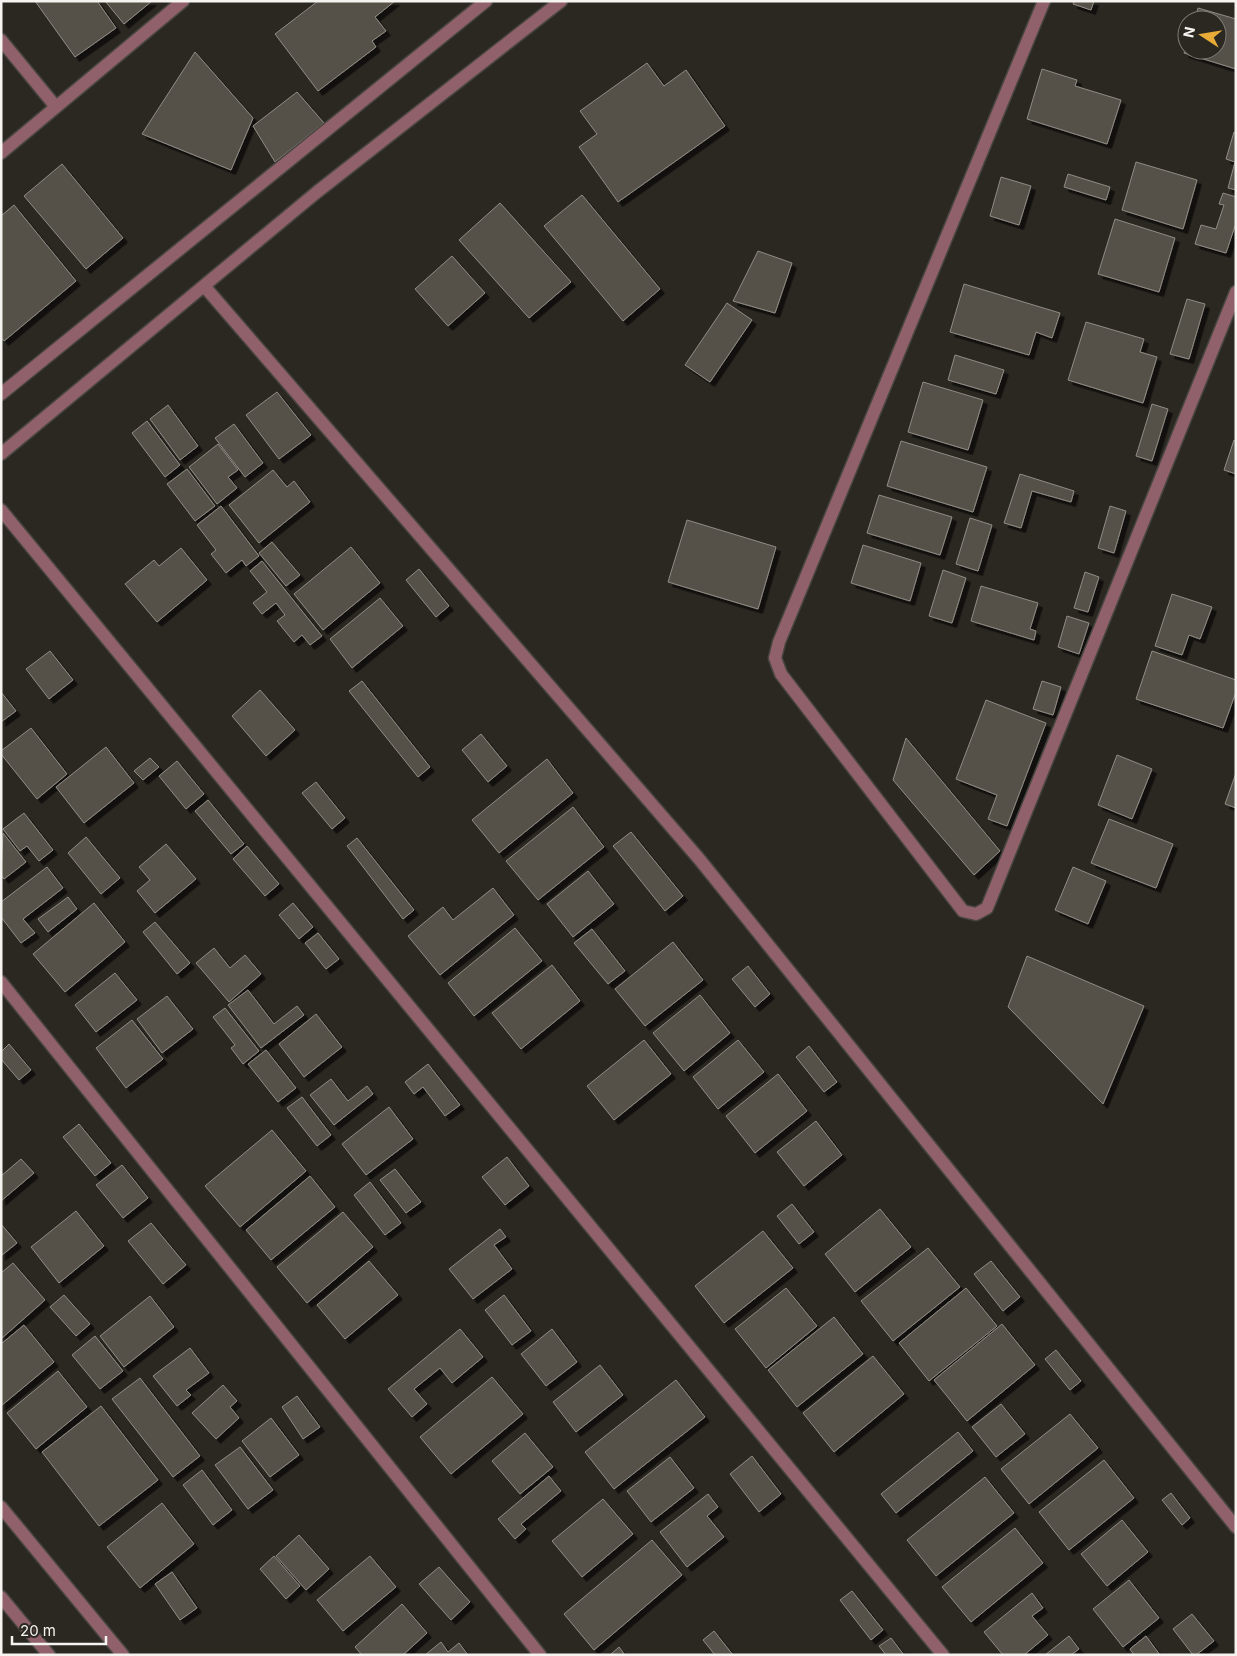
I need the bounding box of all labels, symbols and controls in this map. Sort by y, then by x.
north arrow [1177,10,1227,60]
text: N [1179,25,1198,39]
scale bar [12,1614,106,1646]
text: 20 m [20,1621,56,1640]

